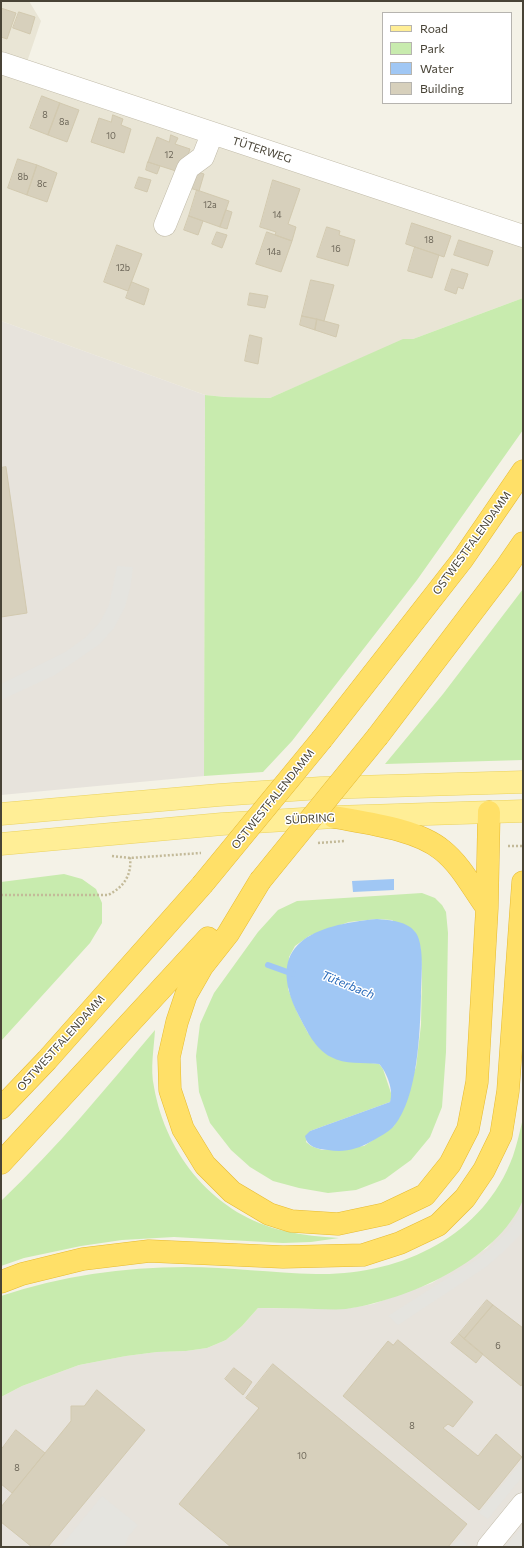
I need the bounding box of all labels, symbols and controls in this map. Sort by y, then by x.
legend [382,12,512,104]
text: Road [420,21,448,35]
text: Park [420,41,445,55]
text: Water [420,61,454,75]
text: Building [420,81,464,95]
house number: 8 [42,110,48,120]
house number: 8a [59,117,69,127]
house number: 10 [106,131,116,141]
street label: TÜTERWEG [231,134,293,166]
house number: 12 [165,150,173,160]
house number: 8b [18,172,28,182]
house number: 8c [37,179,47,189]
house number: 12a [203,200,217,210]
house number: 14 [272,210,282,220]
house number: 18 [424,235,434,245]
house number: 16 [331,244,341,254]
house number: 14a [267,247,281,257]
house number: 12b [116,263,130,273]
street label: OSTWESTFALENDAMM [430,489,514,597]
street label: OSTWESTFALENDAMM [229,746,317,852]
street label: SÜDRING [285,811,335,827]
water label: Tüterbach [320,968,376,1002]
street label: OSTWESTFALENDAMM [14,992,108,1094]
house number: 6 [495,1341,501,1351]
house number: 8 [409,1421,415,1431]
house number: 10 [297,1451,307,1461]
house number: 8 [14,1463,20,1473]

